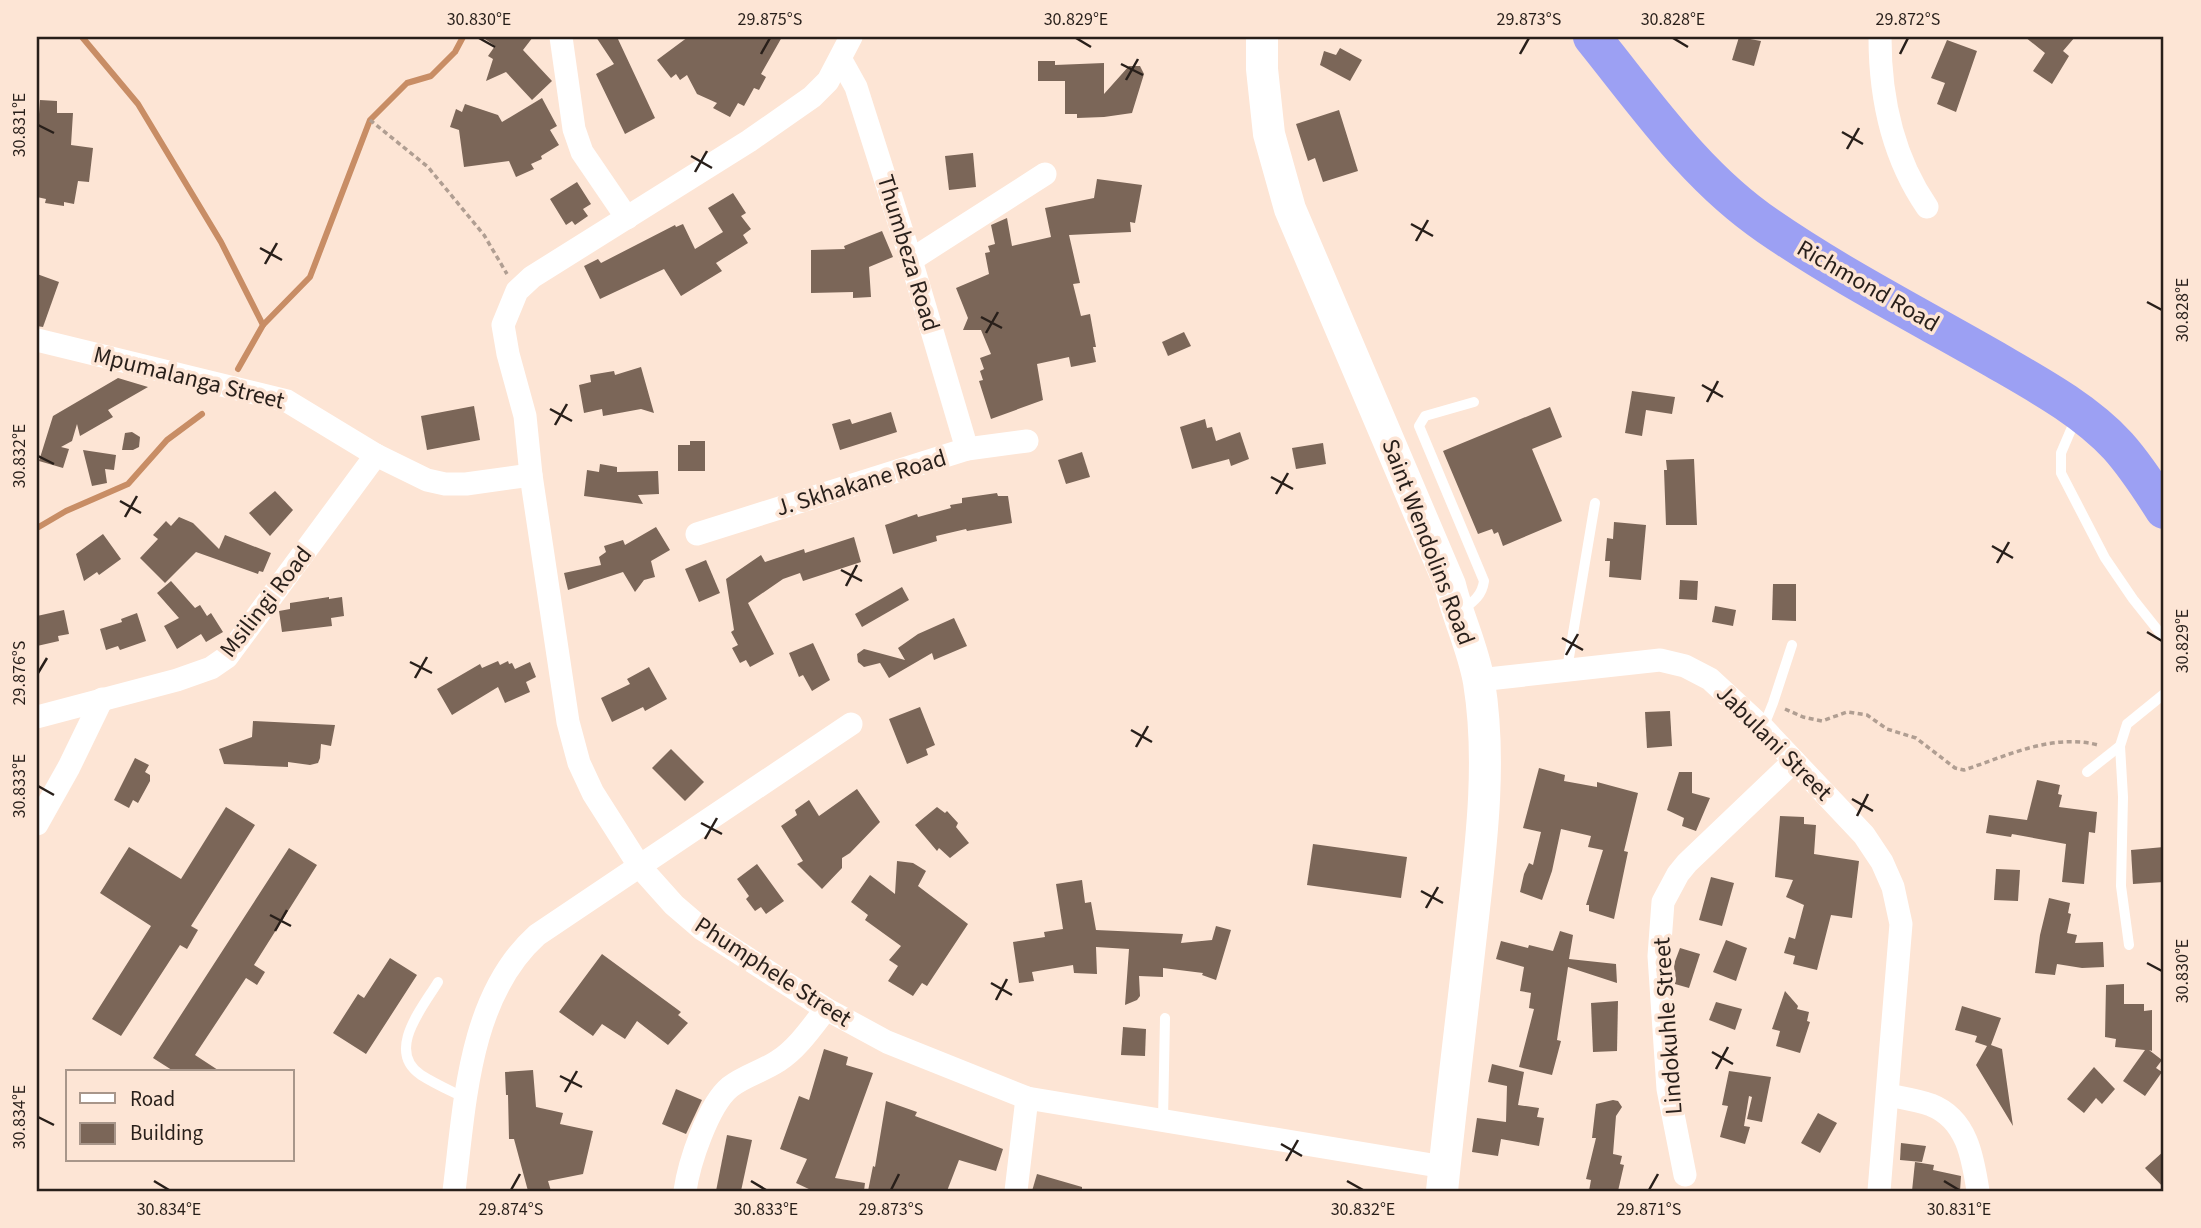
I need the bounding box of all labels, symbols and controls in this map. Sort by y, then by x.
text: 30.830°E [447,7,511,32]
text: 29.875°S [738,7,802,32]
text: 30.829°E [1044,7,1108,32]
text: 29.873°S [1497,7,1561,32]
text: 30.828°E [1641,7,1705,32]
text: 29.872°S [1876,7,1940,32]
text: 30.831°E [7,93,32,157]
street label: Thumbeza Road [868,170,948,336]
street label: Richmond Road [1790,231,1946,341]
text: 30.828°E [2170,278,2195,342]
street label: Mpumalanga Street [90,337,288,419]
text: 30.832°E [7,424,32,488]
street label: Saint Wendolins Road [1372,434,1484,650]
street label: J. Skhakane Road [771,440,951,526]
street label: Msilingi Road [211,539,321,665]
text: 30.829°E [2170,609,2195,673]
text: 29.876°S [7,641,32,705]
street label: Jabulani Street [1708,677,1840,809]
text: 30.833°E [7,754,32,818]
street label: Phumphele Street [688,908,858,1036]
street label: Lindokuhle Street [1644,936,1692,1116]
text: 30.830°E [2170,939,2195,1003]
legend [66,1070,294,1162]
text: Road [130,1084,175,1114]
text: 30.834°E [7,1085,32,1149]
text: Building [130,1118,204,1148]
text: 30.834°E [137,1197,201,1222]
text: 29.874°S [479,1197,543,1222]
text: 30.833°E [734,1197,798,1222]
text: 29.873°S [859,1197,923,1222]
text: 30.832°E [1331,1197,1395,1222]
text: 29.871°S [1617,1197,1681,1222]
text: 30.831°E [1927,1197,1991,1222]

